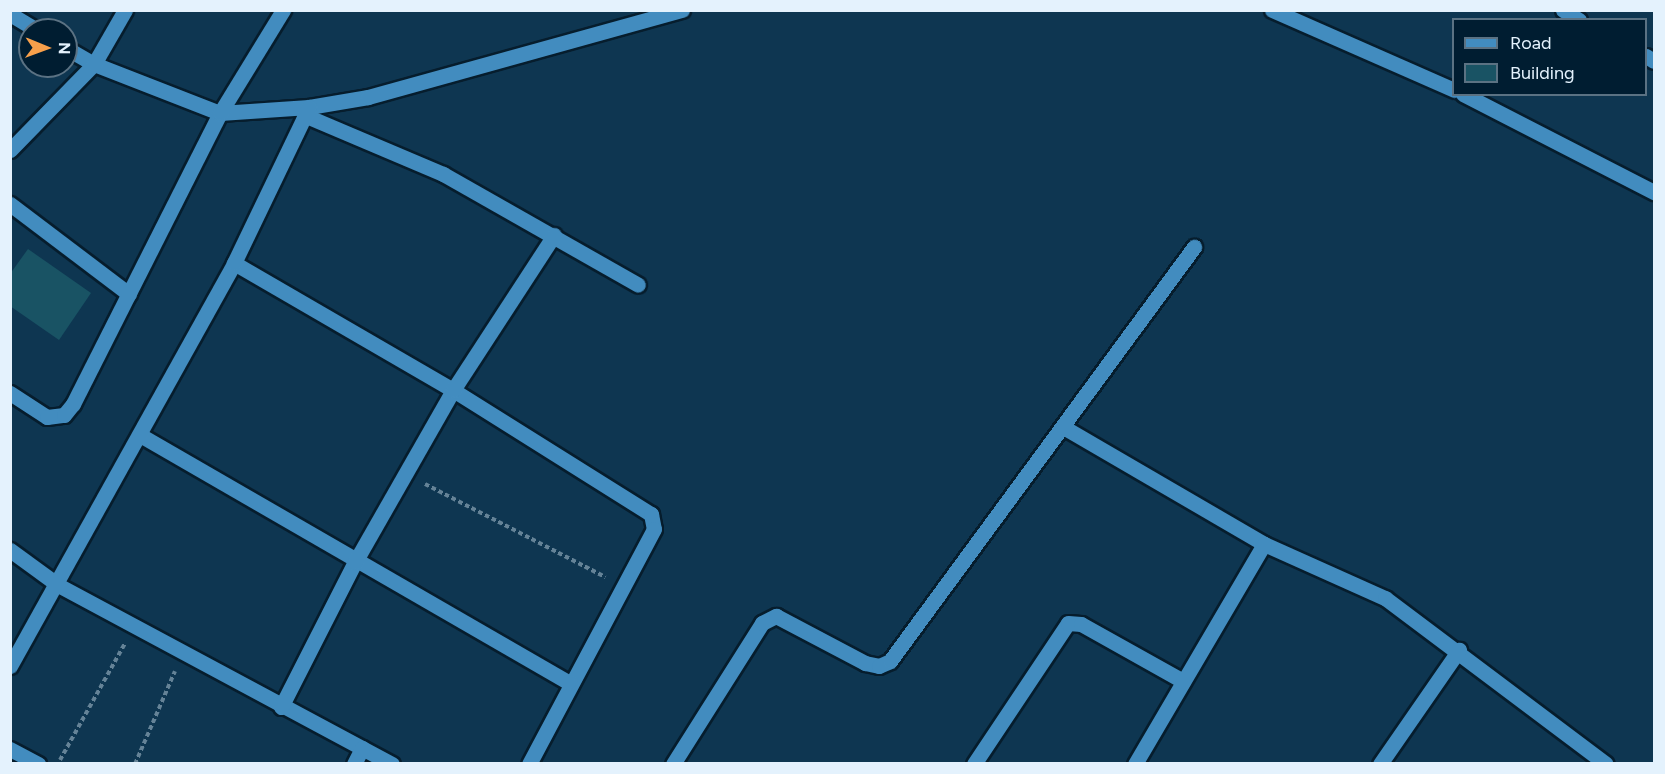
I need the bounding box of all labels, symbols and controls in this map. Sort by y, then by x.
north arrow [18,18,78,78]
legend [1452,18,1647,96]
text: Road [1510,32,1551,54]
text: N [55,42,74,55]
text: Building [1510,62,1575,84]

